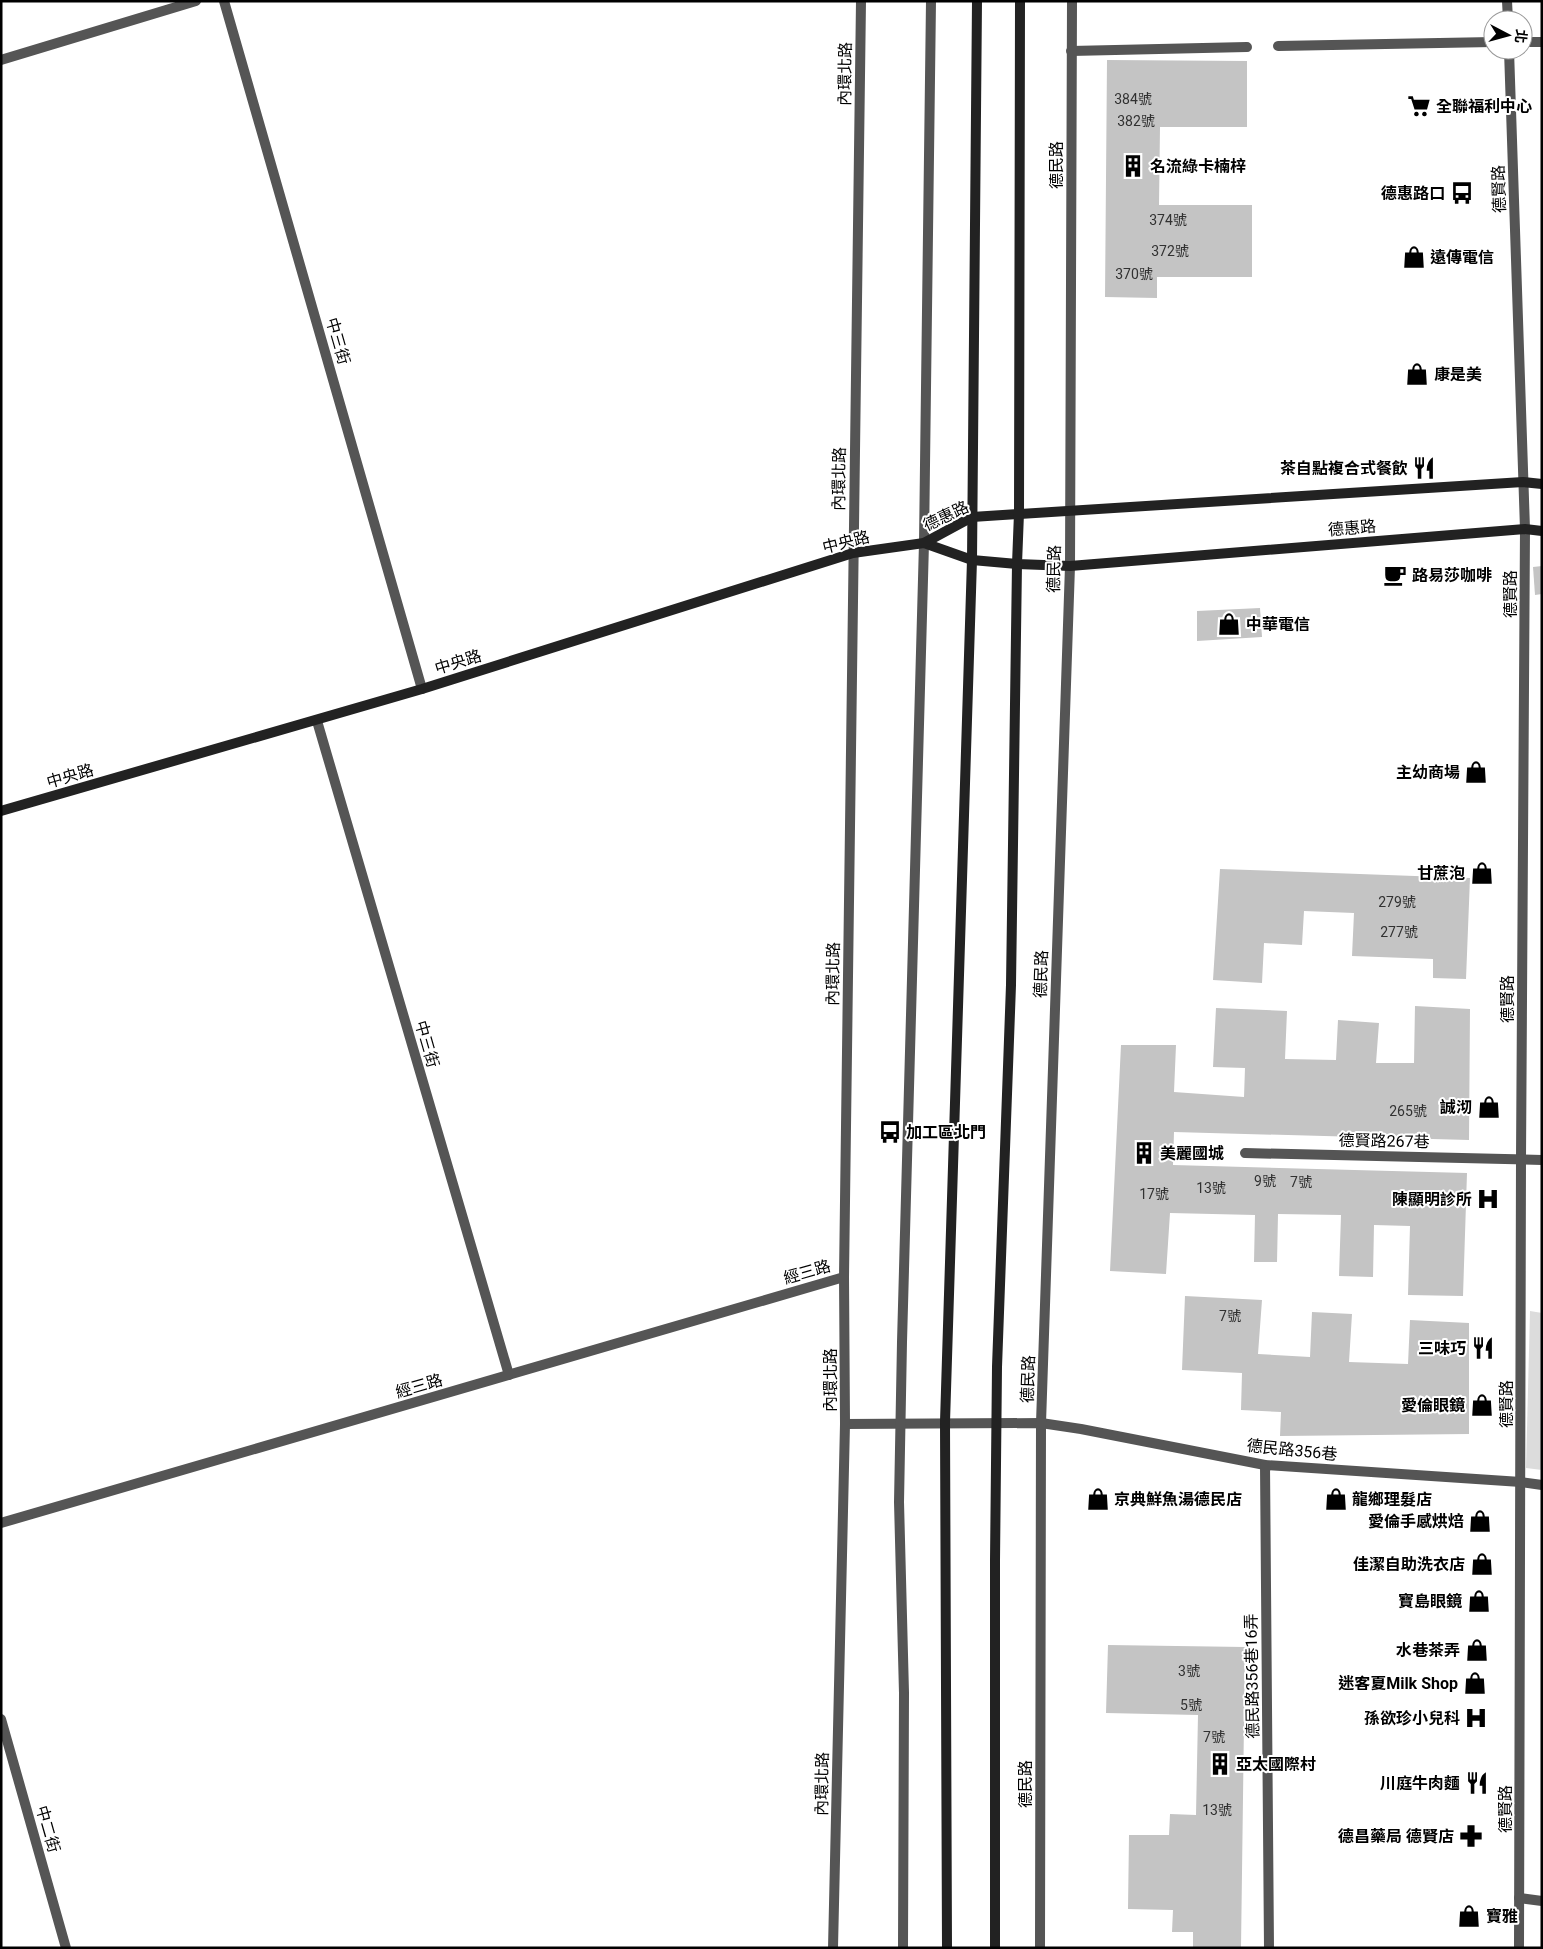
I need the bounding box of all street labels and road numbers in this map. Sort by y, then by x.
street label: 內環北路 [835,42,855,106]
street label: 德民路 [1047,141,1066,189]
street label: 德賢路 [1489,165,1509,213]
street label: 中三街 [322,315,354,367]
street label: 內環北路 [829,447,849,511]
street label: 德惠路 [920,497,972,535]
street label: 德惠路 [1327,516,1377,540]
street label: 中央路 [820,527,872,557]
street label: 德民路 [1044,545,1064,593]
street label: 德賢路 [1501,570,1520,618]
street label: 中央路 [432,646,484,678]
street label: 中央路 [44,760,96,792]
street label: 內環北路 [823,942,843,1006]
street label: 德民路 [1031,950,1051,998]
street label: 德賢路 [1498,975,1517,1023]
street label: 中三街 [411,1018,443,1070]
street label: 德賢路267巷 [1338,1131,1430,1151]
street label: 經三路 [781,1256,833,1288]
street label: 內環北路 [821,1348,840,1412]
street label: 德民路 [1018,1355,1038,1403]
street label: 經三路 [393,1370,445,1402]
street label: 德賢路 [1497,1380,1516,1428]
street label: 德民路356巷 [1246,1436,1338,1464]
street label: 德民路356巷16弄 [1241,1613,1263,1739]
street label: 內環北路 [812,1752,832,1816]
street label: 德民路 [1016,1760,1035,1808]
street label: 德賢路 [1496,1785,1515,1833]
street label: 中二街 [32,1803,64,1855]

